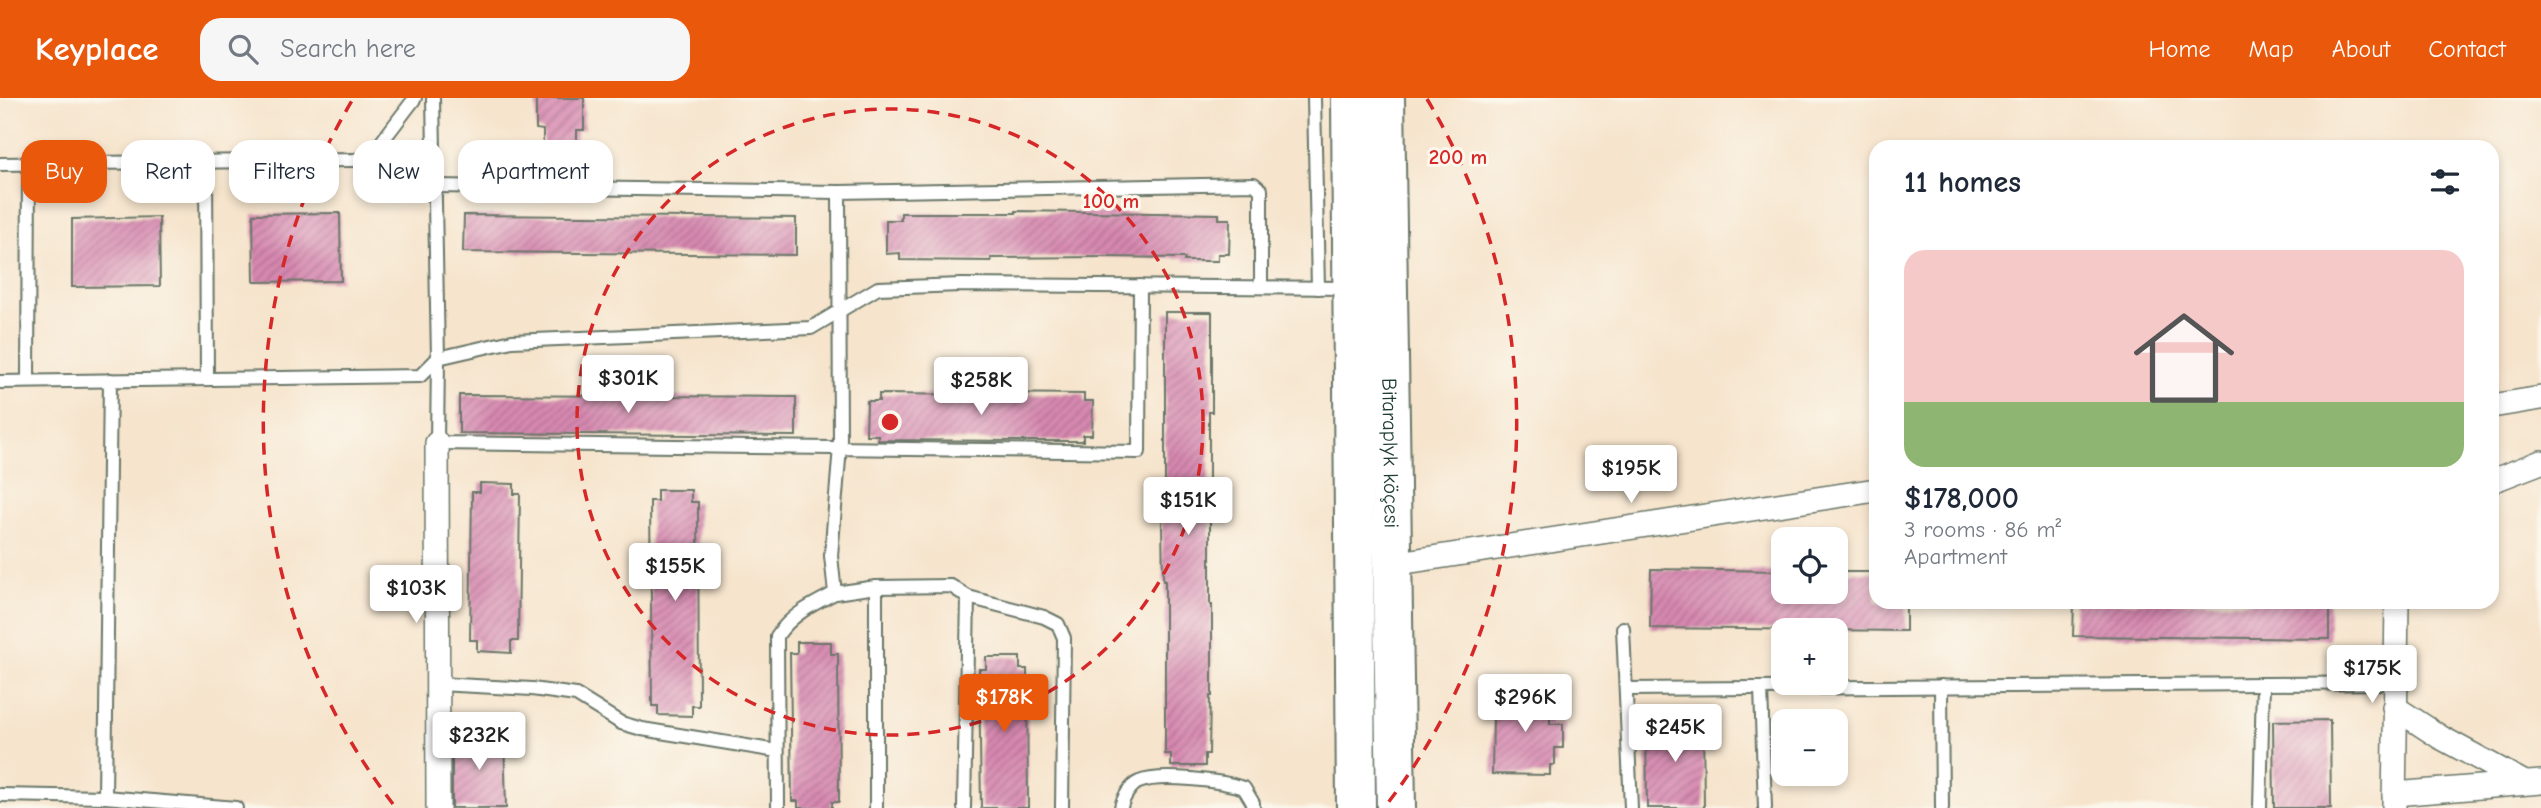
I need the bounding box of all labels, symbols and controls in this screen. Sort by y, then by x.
search box [200,18,690,81]
text: Keyplace [35,30,158,68]
icon: search [224,30,262,68]
text: Search here [280,34,416,64]
text: Home [2149,35,2210,63]
text: Map [2248,35,2294,63]
text: About [2332,35,2390,63]
text: Contact [2428,35,2506,63]
chip: Buy [21,140,107,203]
chip: Rent [121,140,215,203]
chip: Filters [229,140,339,203]
chip: New [353,140,444,203]
chip: Apartment [458,140,613,203]
text: 200 m [1429,145,1487,169]
icon: filters [2426,163,2464,201]
text: 11 homes [1904,165,2021,200]
text: 100 m [1083,189,1139,213]
icon: home [2121,295,2247,421]
pin: $301K [579,356,677,415]
pin: $258K [932,358,1030,417]
text: $301K [598,364,658,391]
text: $258K [950,366,1012,393]
street label: Bitaraplyk köçesi [1377,378,1404,528]
centre of rings [878,410,902,434]
pin: $195K [1582,446,1680,505]
text: $195K [1601,454,1661,481]
pin: $151K [1139,478,1237,537]
text: $178,000 [1904,481,2019,516]
text: $151K [1159,486,1217,513]
text: 3 rooms · 86 m² [1904,516,2061,543]
map controls [1771,527,1848,786]
button: locate [1771,527,1848,604]
text: Apartment [1904,543,2007,570]
pin: $155K [626,544,724,603]
text: $155K [645,552,705,579]
pin: $103K [367,566,465,625]
text: $103K [386,574,446,601]
button: + [1771,618,1848,695]
pin: $175K [2323,646,2421,705]
text: $175K [2343,654,2401,681]
pin: $178K [955,674,1053,734]
pin: $296K [1476,674,1574,734]
text: $178K [975,683,1033,710]
text: $296K [1494,683,1556,710]
pin: $245K [1626,704,1724,764]
button: − [1771,709,1848,786]
pin: $232K [430,712,528,772]
text: $245K [1645,713,1705,740]
text: $232K [448,721,510,748]

